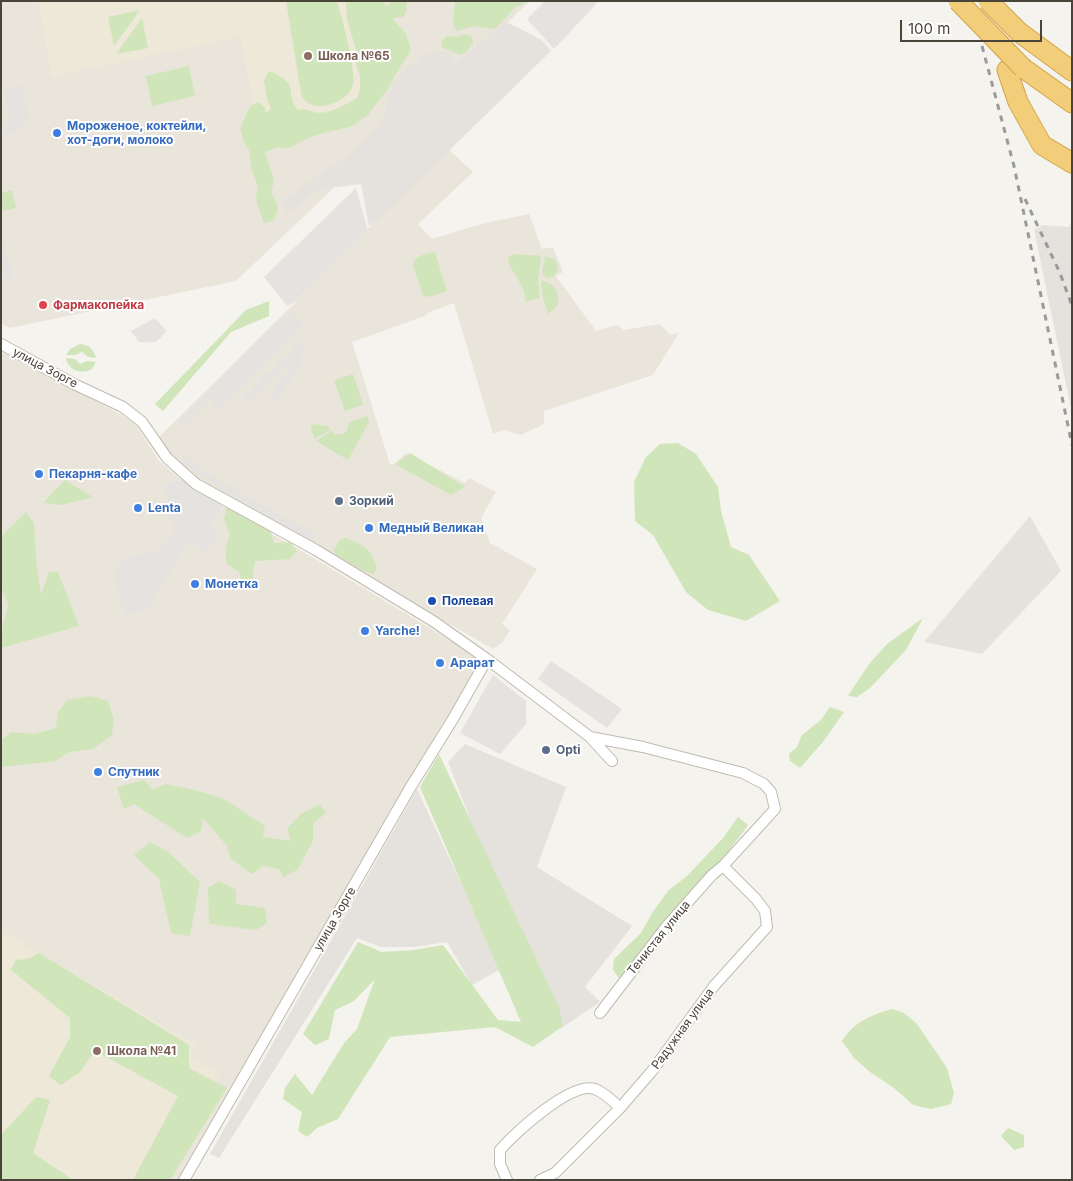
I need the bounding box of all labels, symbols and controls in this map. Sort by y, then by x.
scale bar [903,10,1046,42]
text: 100 m [908,19,950,38]
place label: Школа №65 [318,49,390,63]
marker: Школа №65 [302,50,314,62]
place label: Мороженое, коктейли, хот-доги, молоко [67,119,207,147]
marker: Мороженое, коктейли, хот-доги, молоко [51,127,63,139]
place label: Фармакопейка [53,298,144,312]
marker: Фармакопейка [37,299,49,311]
street label: улица Зорге [10,345,80,391]
place label: Пекарня-кафе [49,467,137,481]
marker: Пекарня-кафе [33,468,45,480]
place label: Зоркий [349,494,394,508]
marker: Зоркий [333,495,345,507]
place label: Lenta [148,501,181,515]
marker: Lenta [132,502,144,514]
place label: Медный Великан [379,521,484,535]
marker: Медный Великан [363,522,375,534]
place label: Монетка [205,577,258,591]
marker: Монетка [189,578,201,590]
place label: Полевая [442,594,494,608]
marker: Полевая [426,595,438,607]
place label: Yarche! [375,624,420,638]
marker: Yarche! [359,625,371,637]
place label: Арарат [450,656,494,670]
marker: Арарат [434,657,446,669]
place label: Opti [556,743,580,757]
marker: Opti [540,744,552,756]
place label: Спутник [108,765,160,779]
marker: Спутник [92,766,104,778]
street label: улица Зорге [311,884,359,954]
street label: Тенистая улица [625,898,693,978]
street label: Радужная улица [649,986,717,1072]
place label: Школа №41 [107,1044,176,1058]
marker: Школа №41 [91,1045,103,1057]

